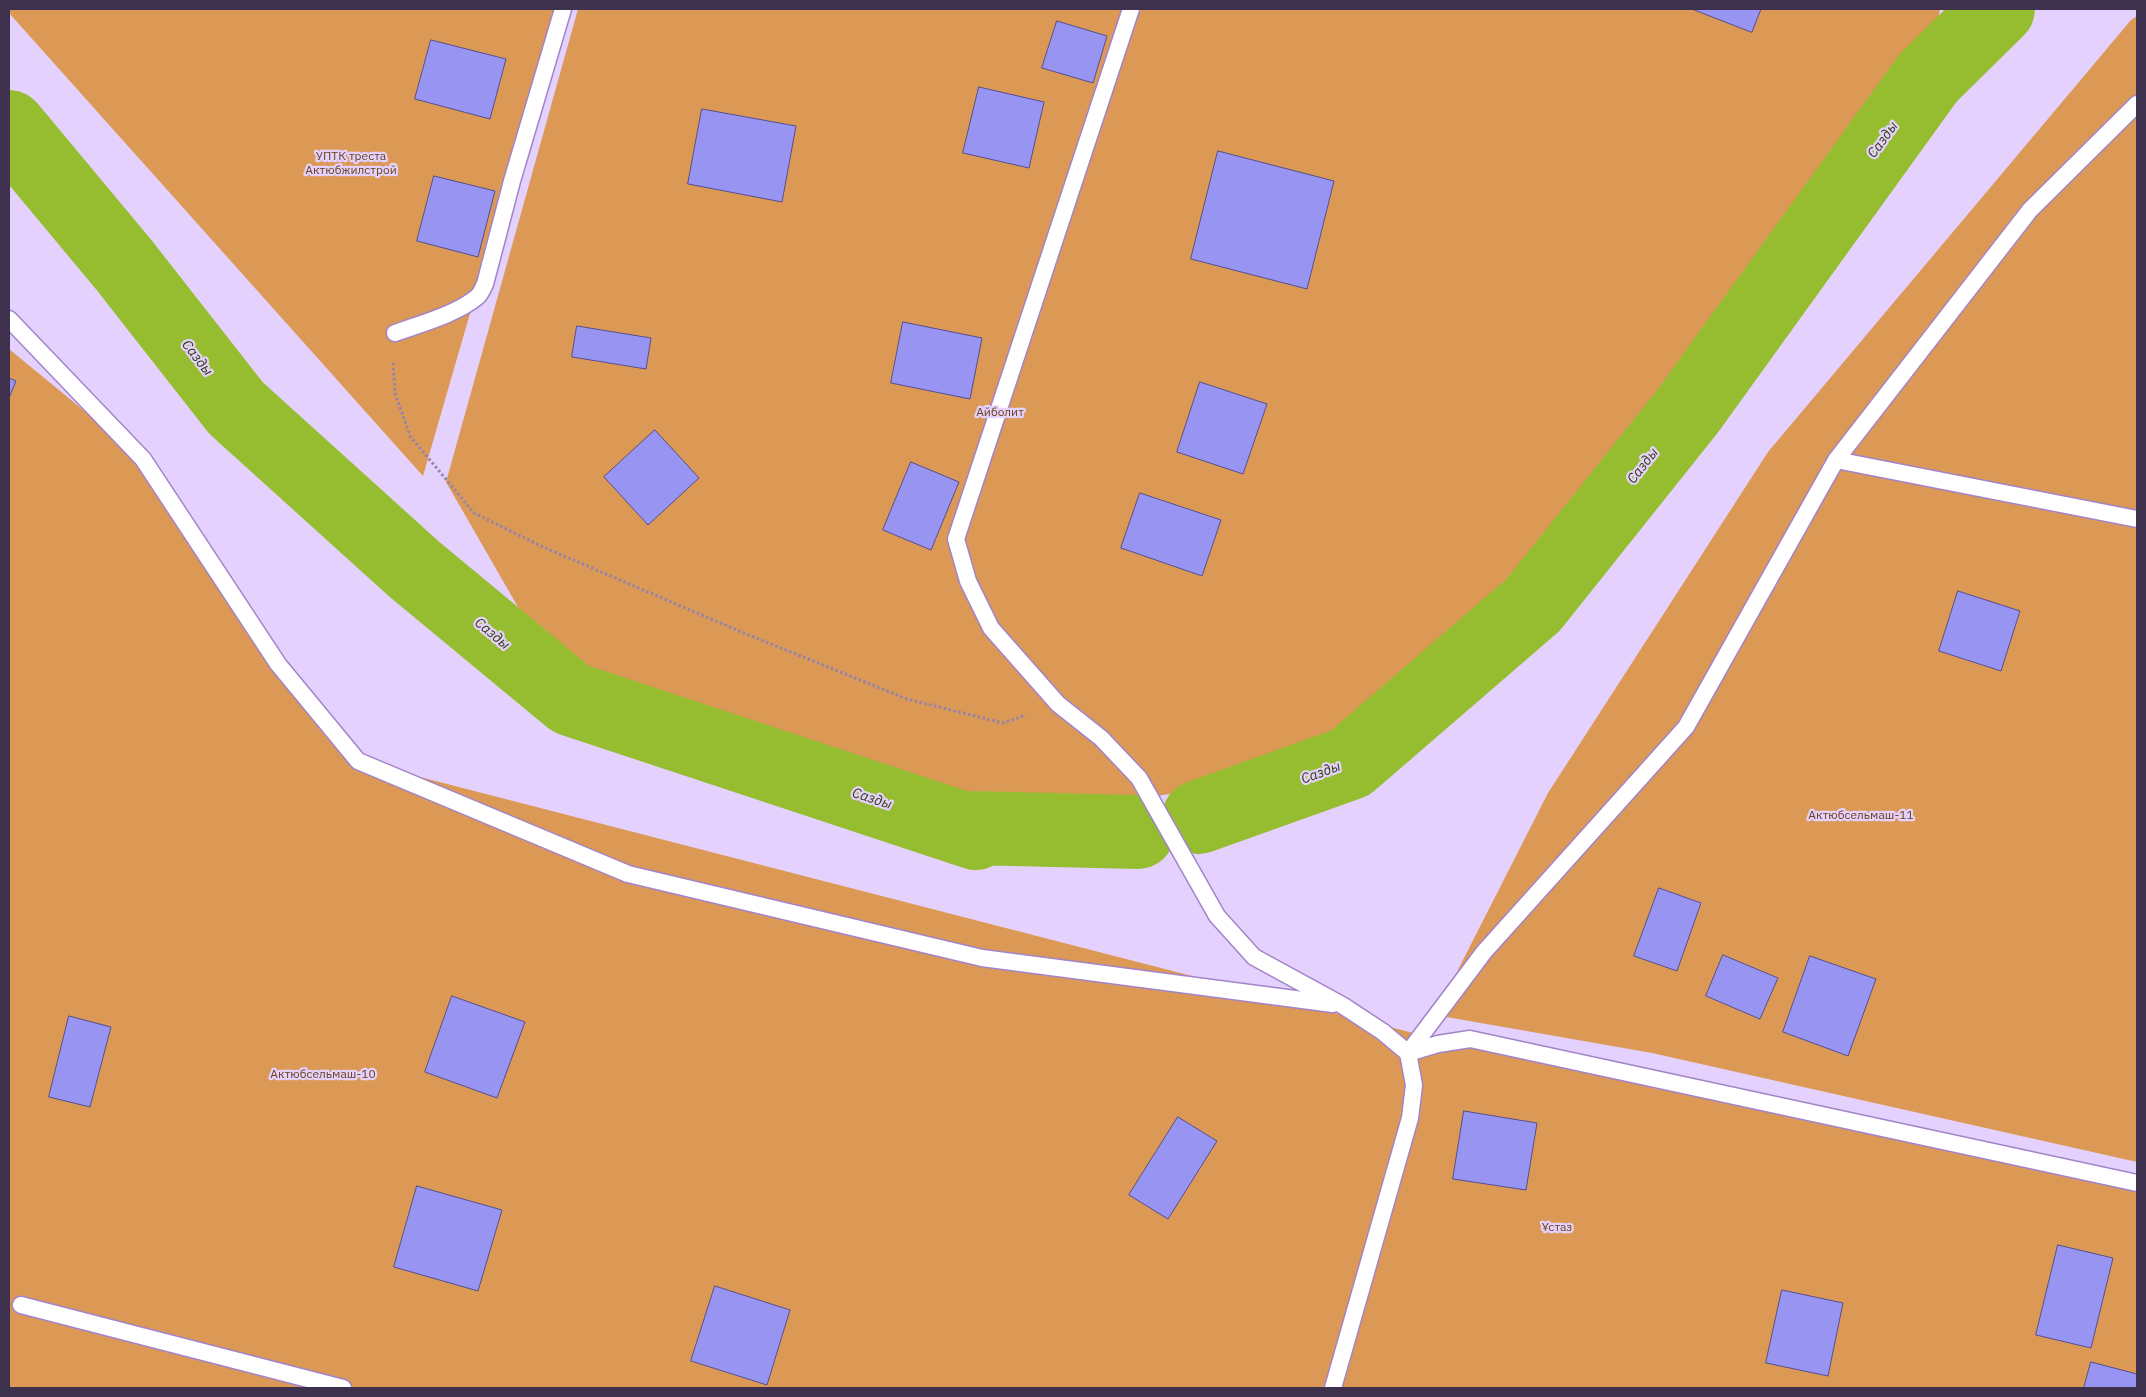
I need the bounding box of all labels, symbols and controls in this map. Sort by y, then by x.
water label: Сазды [1864,119,1902,161]
park label: УПТК треста Актюбжилстрой [305,150,397,178]
water label: Сазды [178,337,216,379]
park label: Айболит [976,406,1024,420]
water label: Сазды [1624,445,1662,487]
water label: Сазды [471,614,513,654]
water label: Сазды [1299,758,1343,788]
water label: Сазды [850,785,894,813]
park label: Актюбсельмаш-11 [1808,809,1914,823]
park label: Актюбсельмаш-10 [270,1068,376,1082]
park label: Ұстаз [1542,1221,1572,1235]

